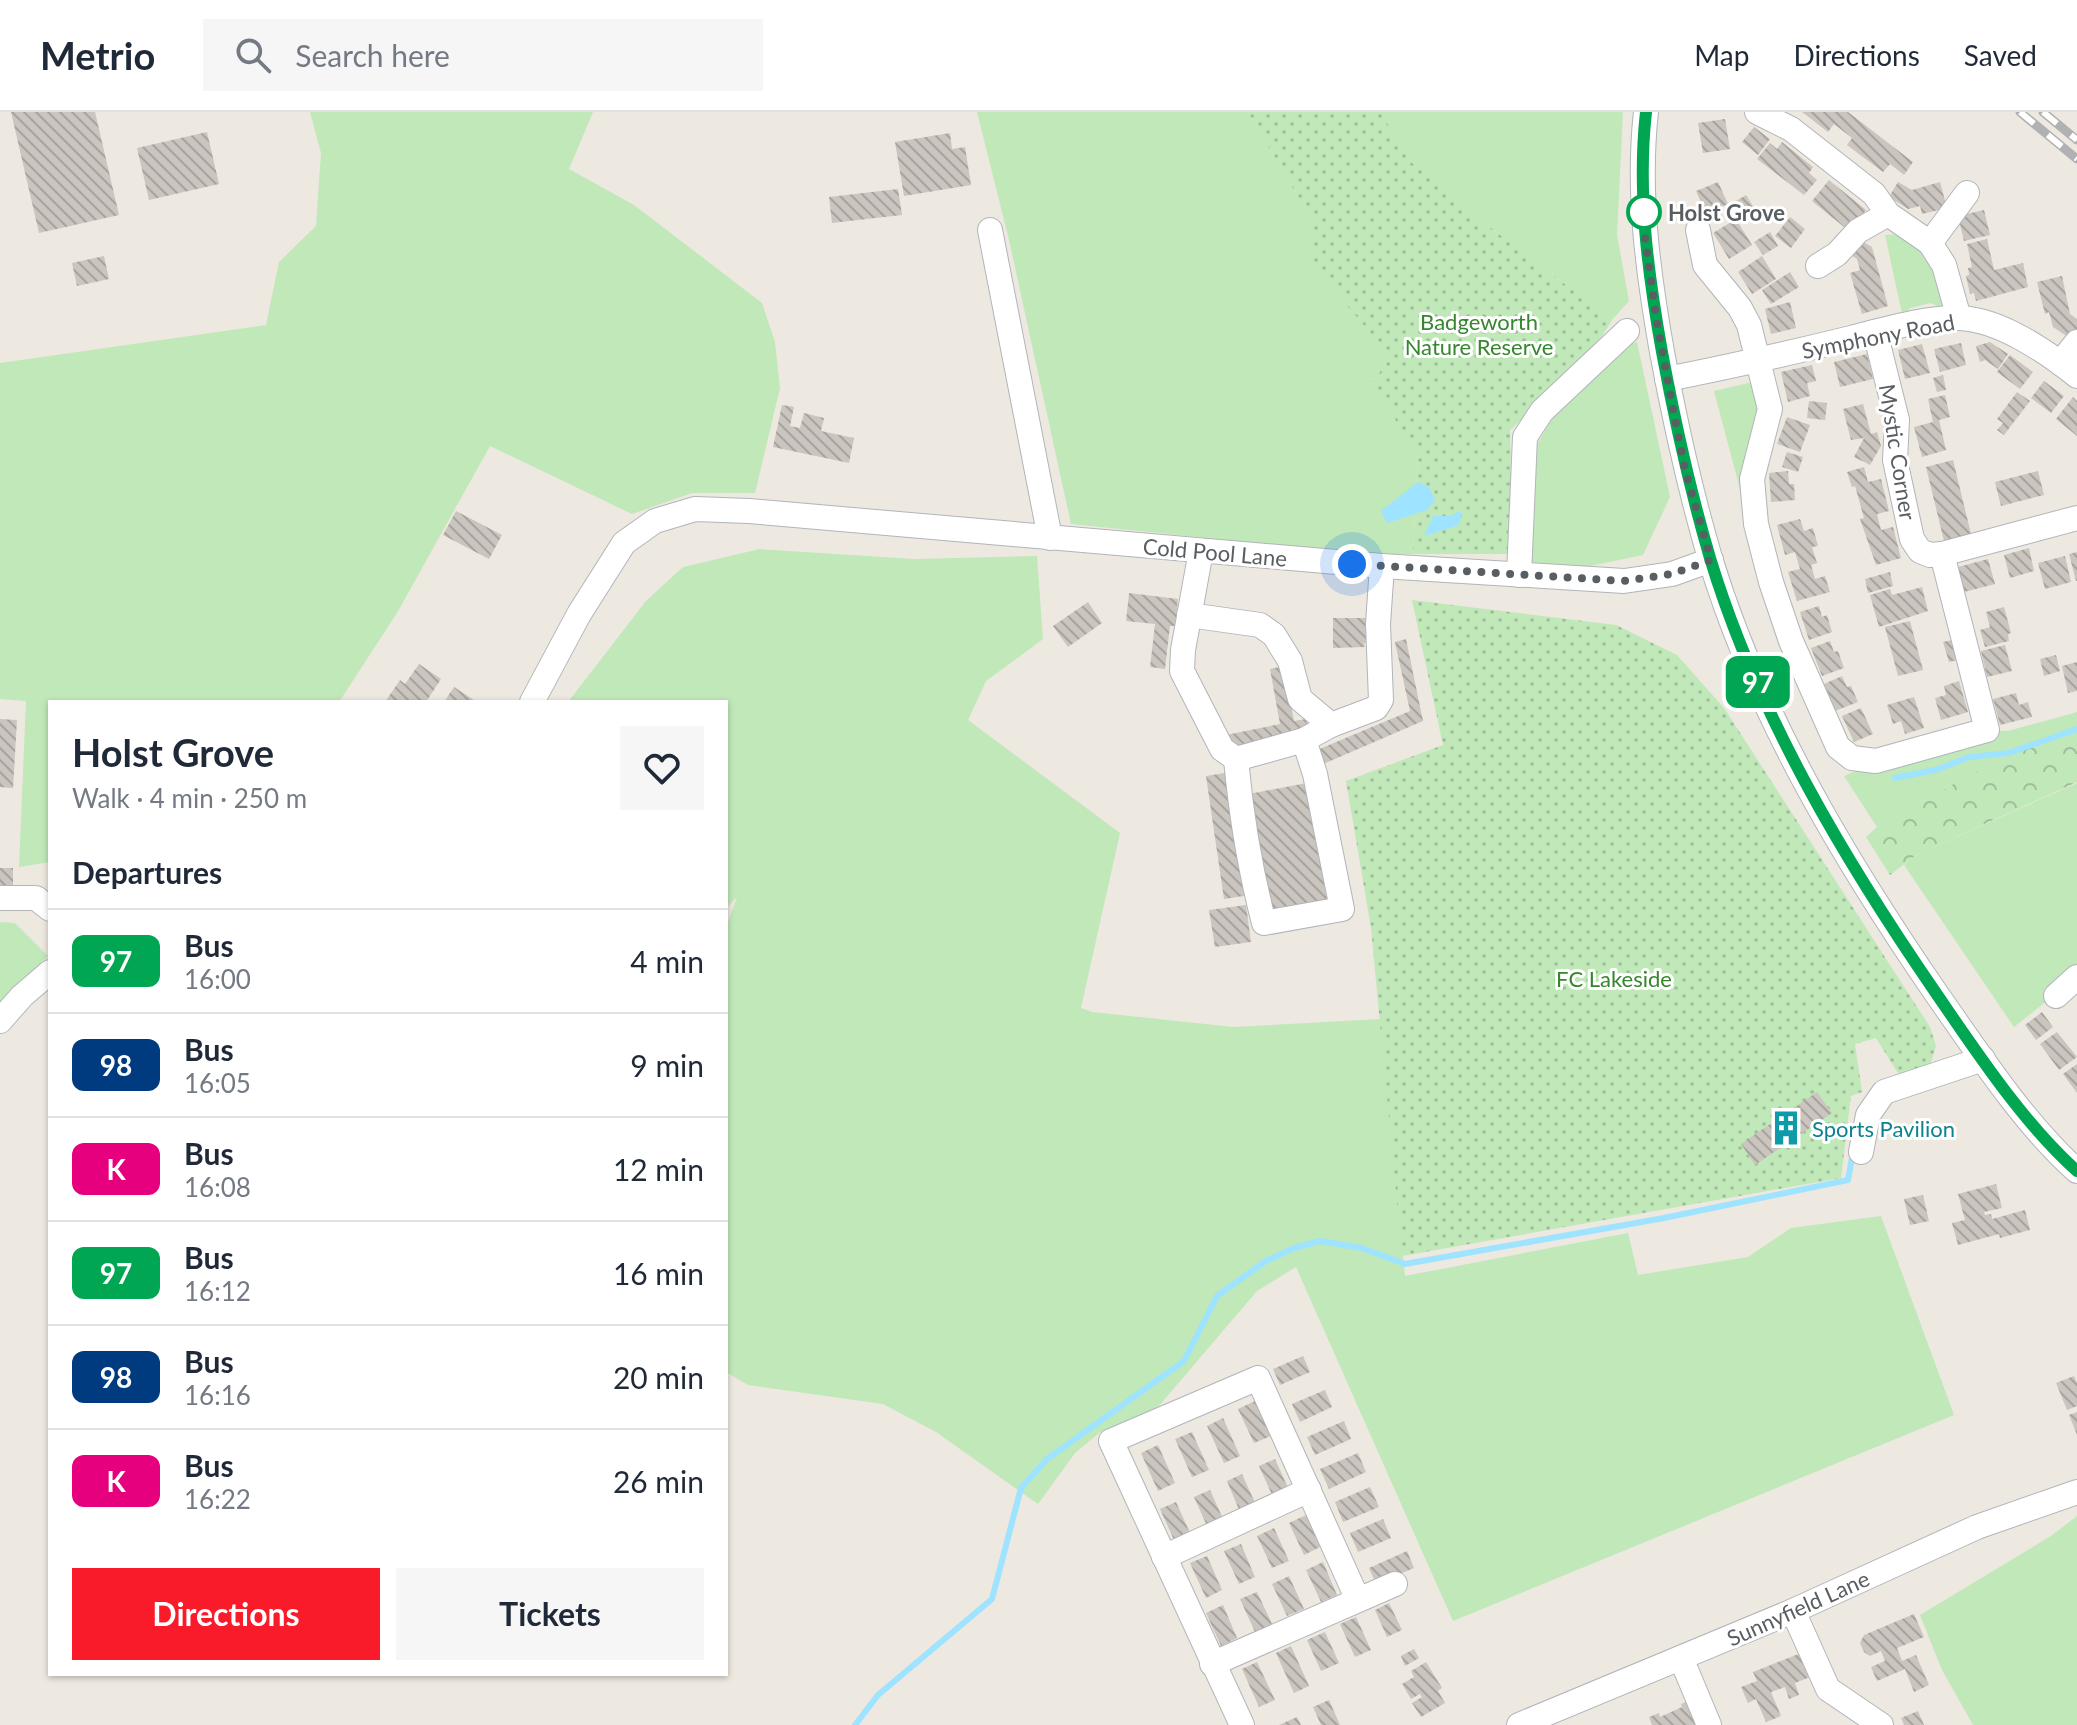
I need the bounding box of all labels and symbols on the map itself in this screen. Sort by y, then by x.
marker: Holst Grove [1627,195,1661,229]
place label: Holst Grove [1668,199,1785,226]
park label: Badgeworth Nature Reserve [1405,308,1553,360]
street label: Symphony Road [1799,308,1957,364]
street label: Mystic Corner [1874,382,1922,522]
street label: Cold Pool Lane [1142,532,1288,572]
your location [1332,544,1372,584]
line badge: 97 [1722,656,1794,708]
park label: FC Lakeside [1556,965,1672,992]
building icon: Sports Pavilion [1767,1109,1805,1147]
place label: Sports Pavilion [1812,1115,1955,1142]
street label: Sunnyfield Lane [1723,1565,1873,1651]

